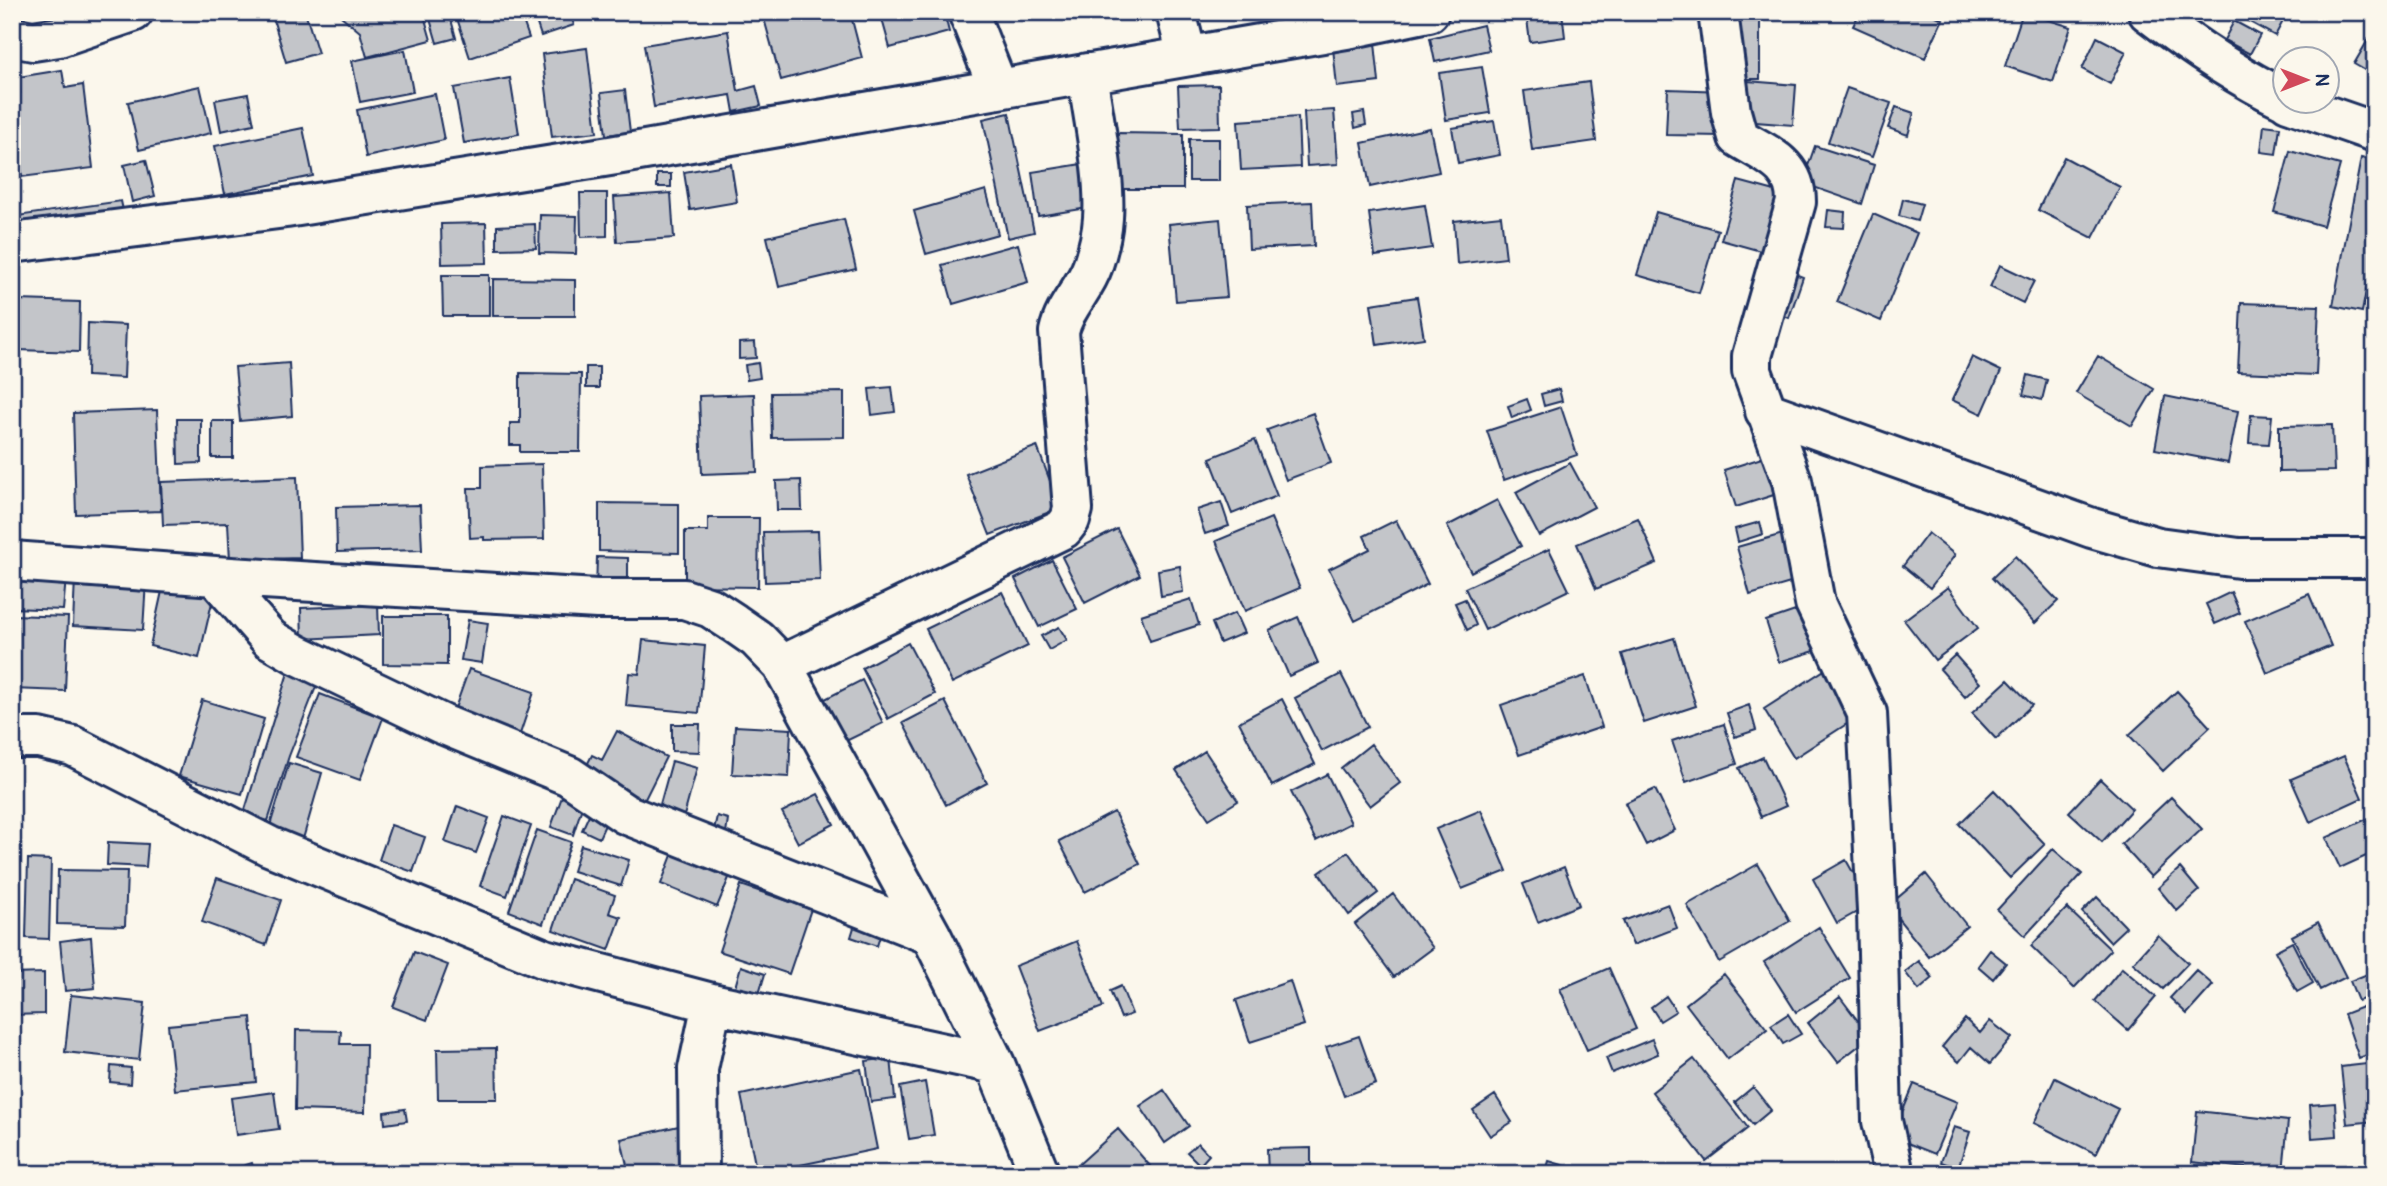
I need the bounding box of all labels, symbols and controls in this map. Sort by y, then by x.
north arrow [2272,46,2342,116]
text: N [2310,74,2334,87]

